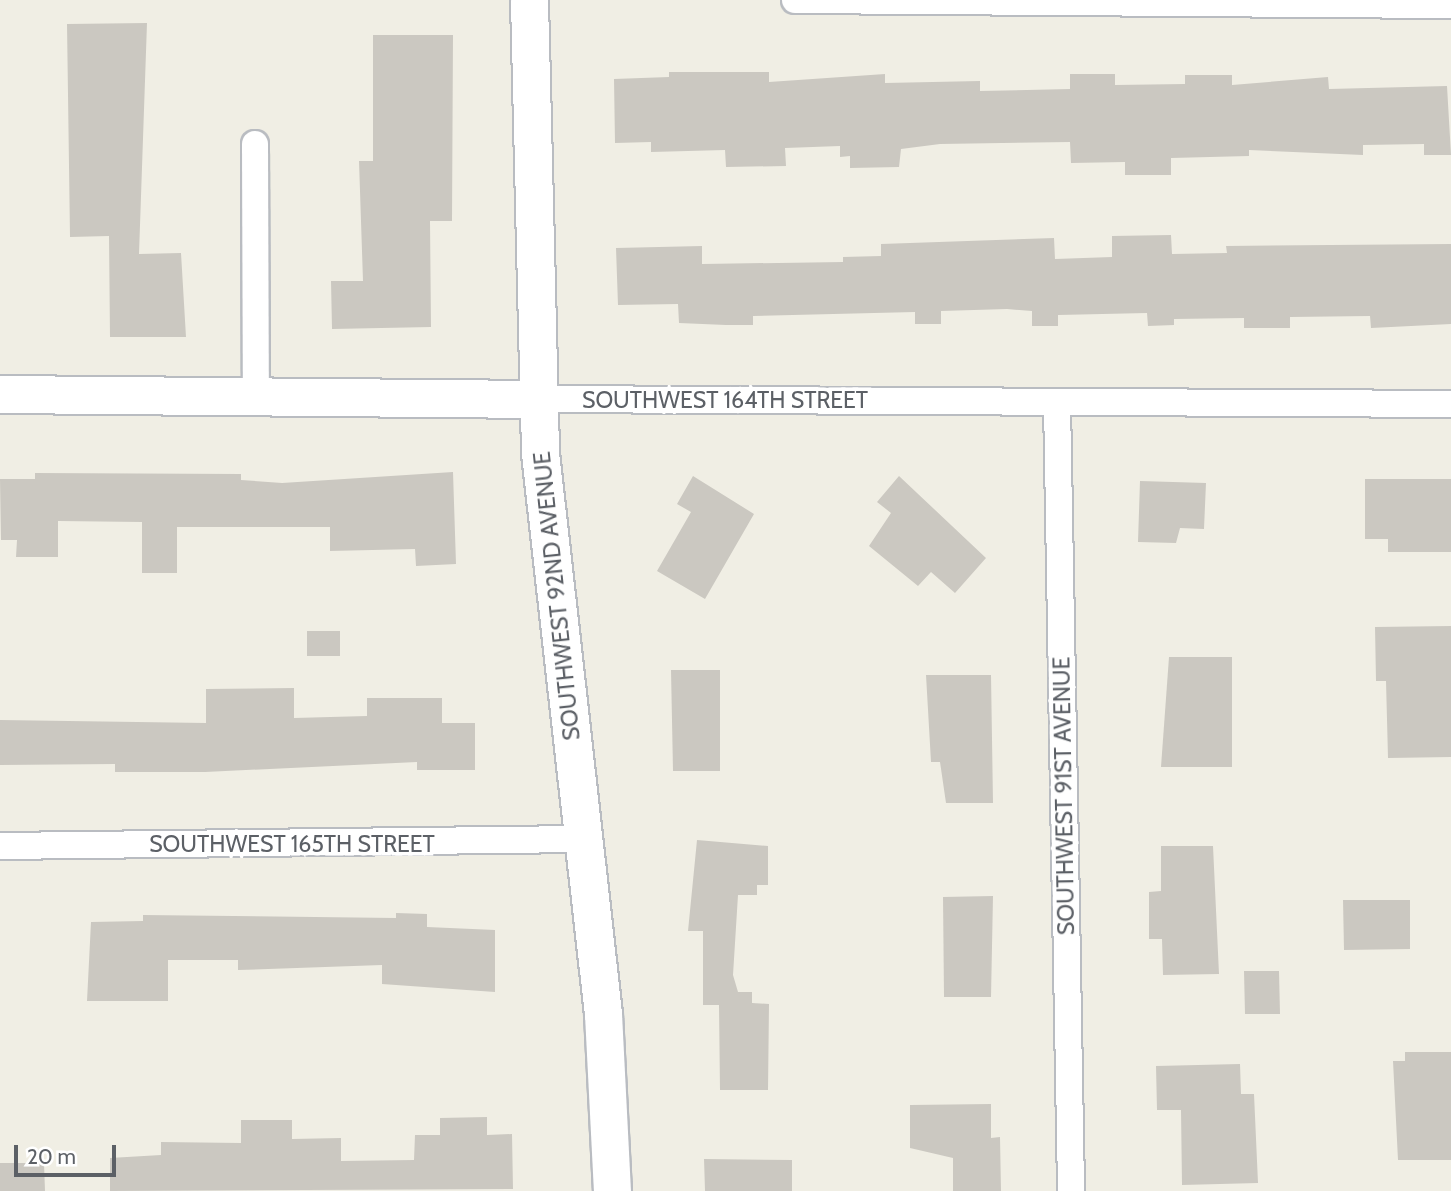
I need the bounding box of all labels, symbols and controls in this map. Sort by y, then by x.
street label: SOUTHWEST 164TH STREET [582,386,868,414]
street label: SOUTHWEST 92ND AVENUE [528,450,586,742]
street label: SOUTHWEST 91ST AVENUE [1048,657,1080,935]
street label: SOUTHWEST 165TH STREET [149,830,435,858]
scale bar [18,1132,119,1176]
text: 20 m [27,1144,76,1169]

